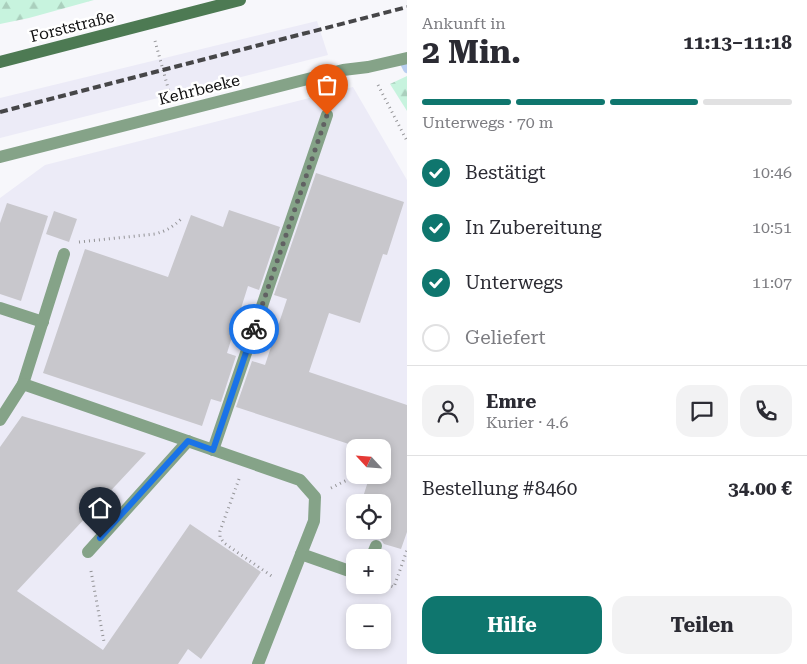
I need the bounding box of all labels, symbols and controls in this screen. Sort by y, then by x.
street label: Forststraße [28,7,116,46]
text: Ankunft in [422,14,506,33]
text: 11:13–11:18 [683,31,792,54]
text: 2 Min. [422,33,521,71]
pin [306,64,348,115]
street label: Kehrbeeke [156,70,242,109]
icon: bag [313,71,341,99]
text: Unterwegs · 70 m [422,113,553,132]
icon: check [422,159,450,187]
text: Bestätigt [465,161,546,184]
text: 10:46 [752,163,792,182]
icon: check [422,214,450,242]
text: In Zubereitung [465,216,602,239]
text: 10:51 [752,218,792,237]
icon: check [422,269,450,297]
text: Unterwegs [465,271,563,294]
text: 11:07 [752,273,792,292]
courier [229,304,279,354]
icon: bike [240,315,268,343]
text: Geliefert [465,326,546,349]
button: person [422,385,474,437]
button: chat [676,385,728,437]
button: phone [740,385,792,437]
text: Emre [486,390,536,413]
text: Kurier · 4.6 [486,413,568,432]
north arrow [346,439,391,484]
map controls [346,439,391,649]
text: Bestellung #8460 [422,477,577,500]
text: 34.00 € [728,477,792,500]
pin [79,487,121,538]
icon: home [86,494,114,522]
button: locate [346,494,391,539]
button: + [346,549,391,594]
button: Hilfe [422,596,602,654]
button: Teilen [612,596,792,654]
button: − [346,604,391,649]

